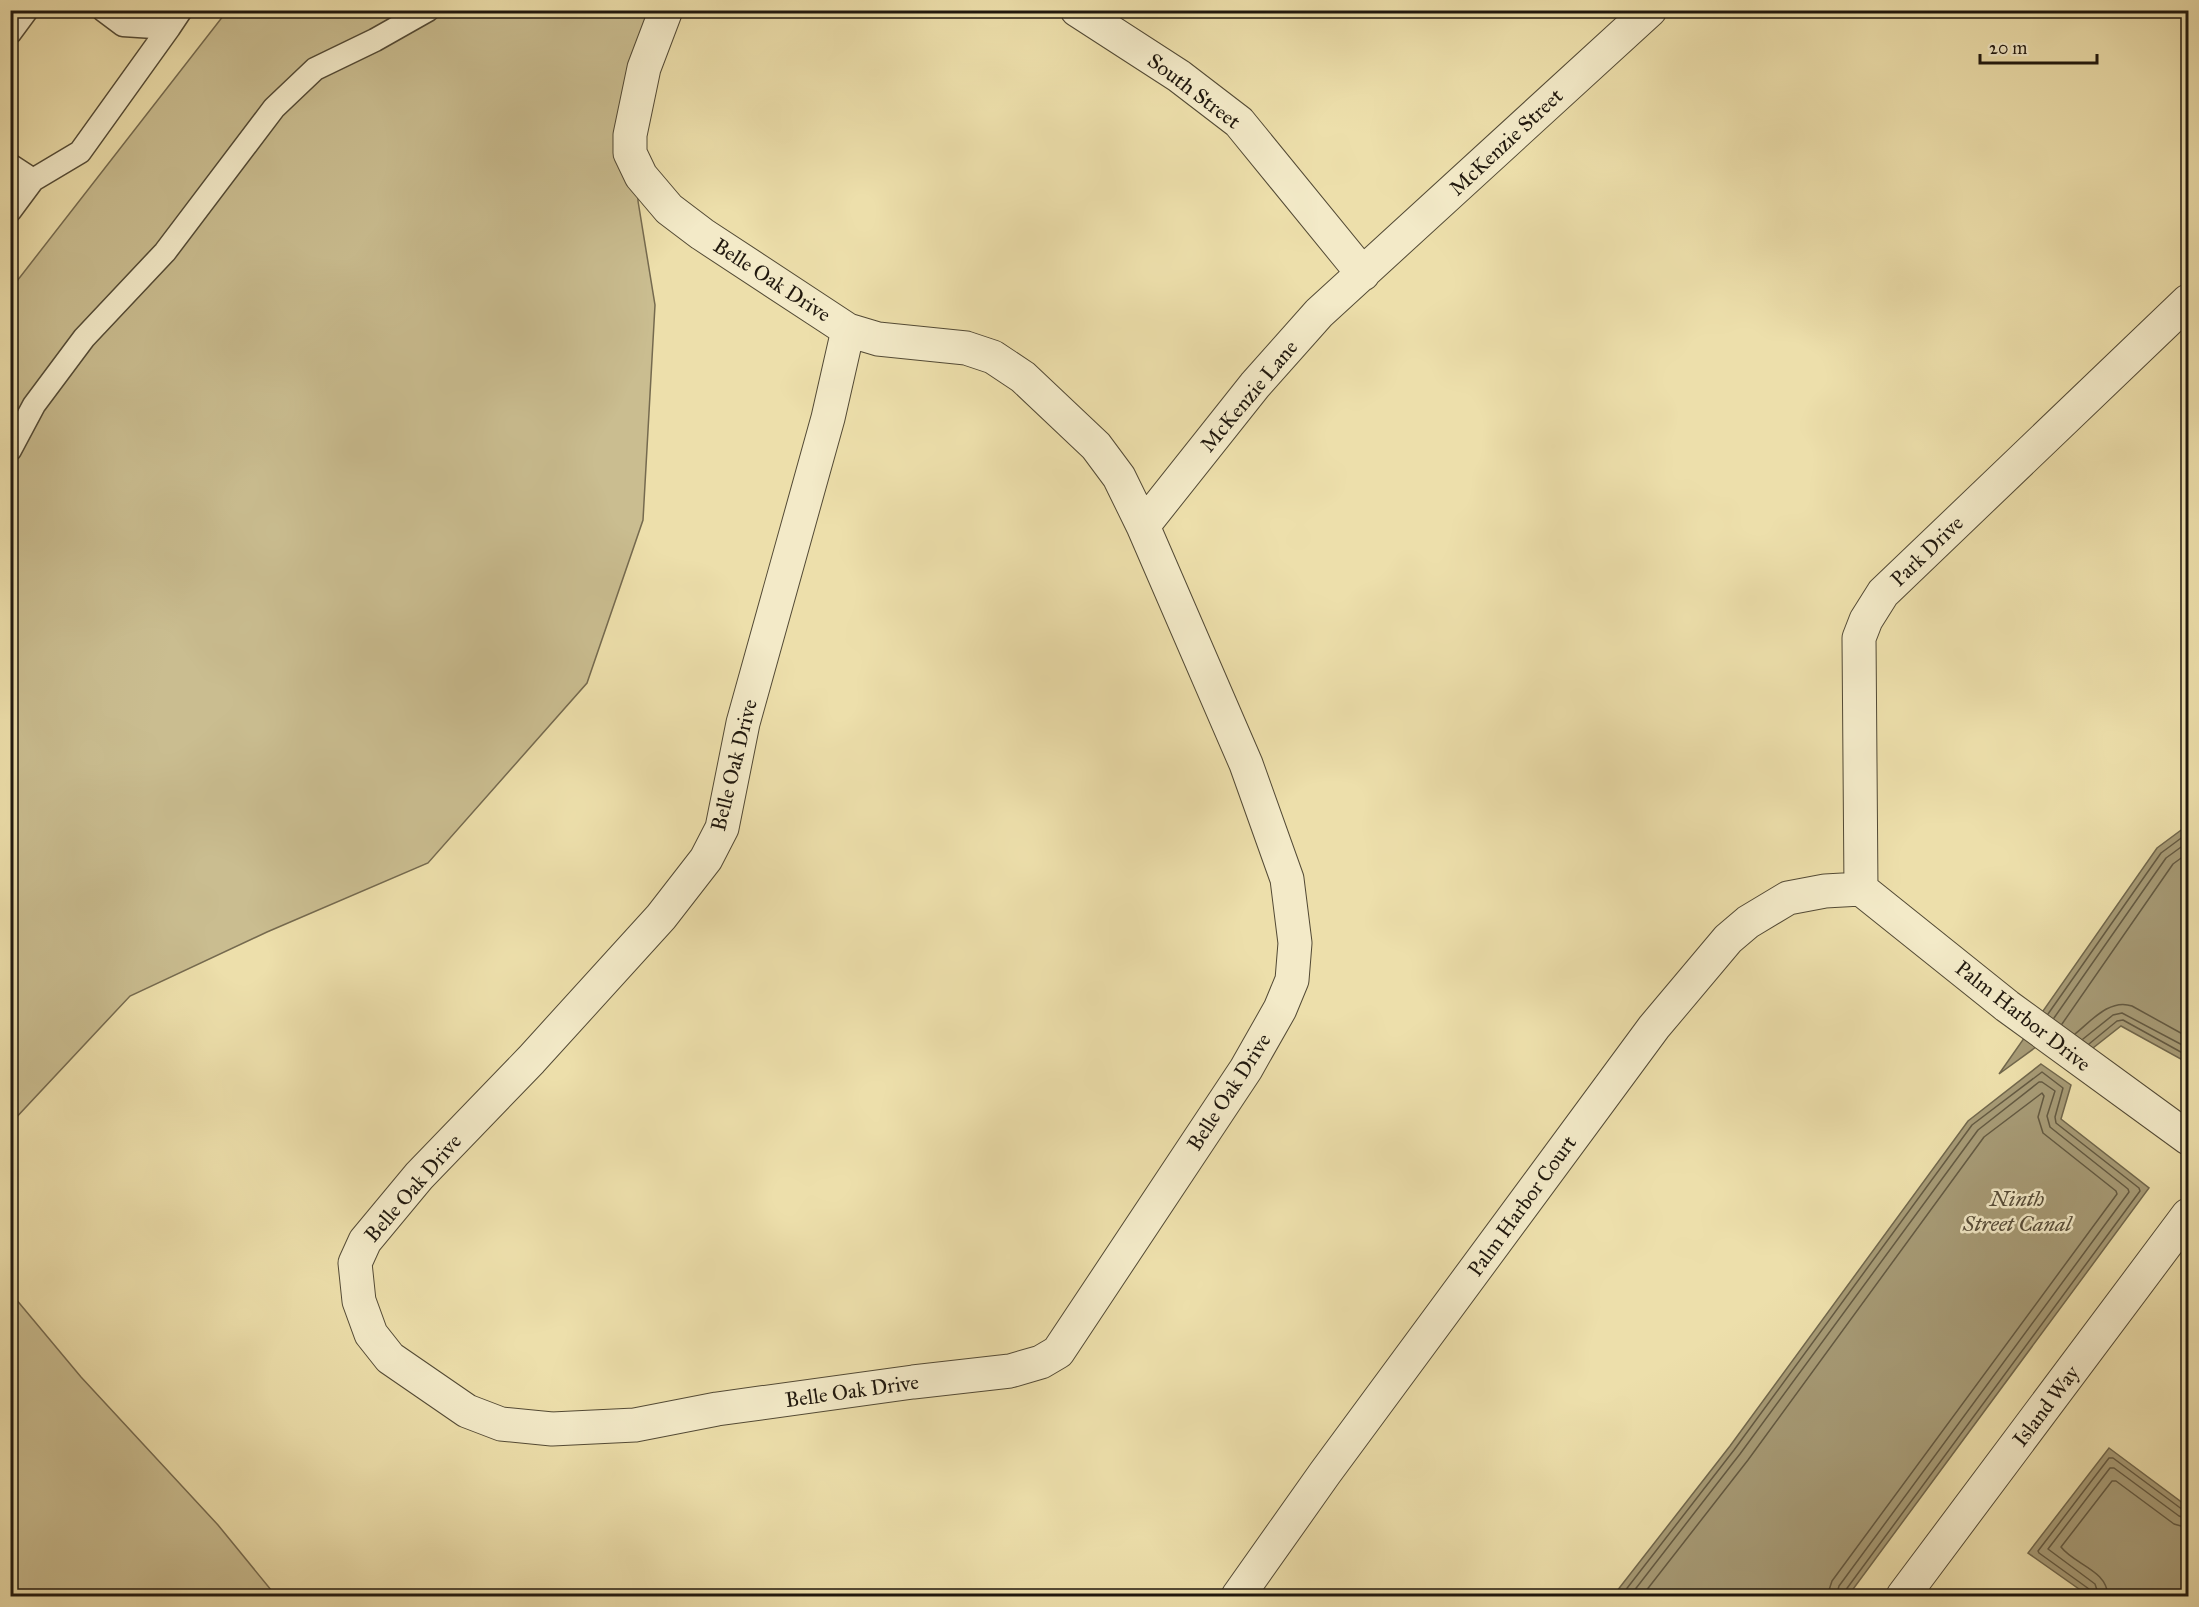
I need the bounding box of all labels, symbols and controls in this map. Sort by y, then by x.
scale bar [1980,27,2097,65]
text: 20 m [1989,37,2027,59]
street label: South Street [1142,48,1246,135]
street label: McKenzie Street [1444,82,1569,201]
street label: Belle Oak Drive [708,232,836,328]
street label: McKenzie Lane [1195,335,1303,457]
street label: Park Drive [1885,510,1969,592]
street label: Belle Oak Drive [705,696,763,834]
street label: Palm Harbor Drive [1950,955,2096,1077]
street label: Belle Oak Drive [1181,1028,1277,1156]
street label: Belle Oak Drive [359,1128,467,1247]
street label: Palm Harbor Court [1462,1130,1582,1282]
water label: Ninth Street Canal [1962,1185,2074,1237]
street label: Island Way [2007,1359,2086,1452]
street label: Belle Oak Drive [783,1369,921,1413]

